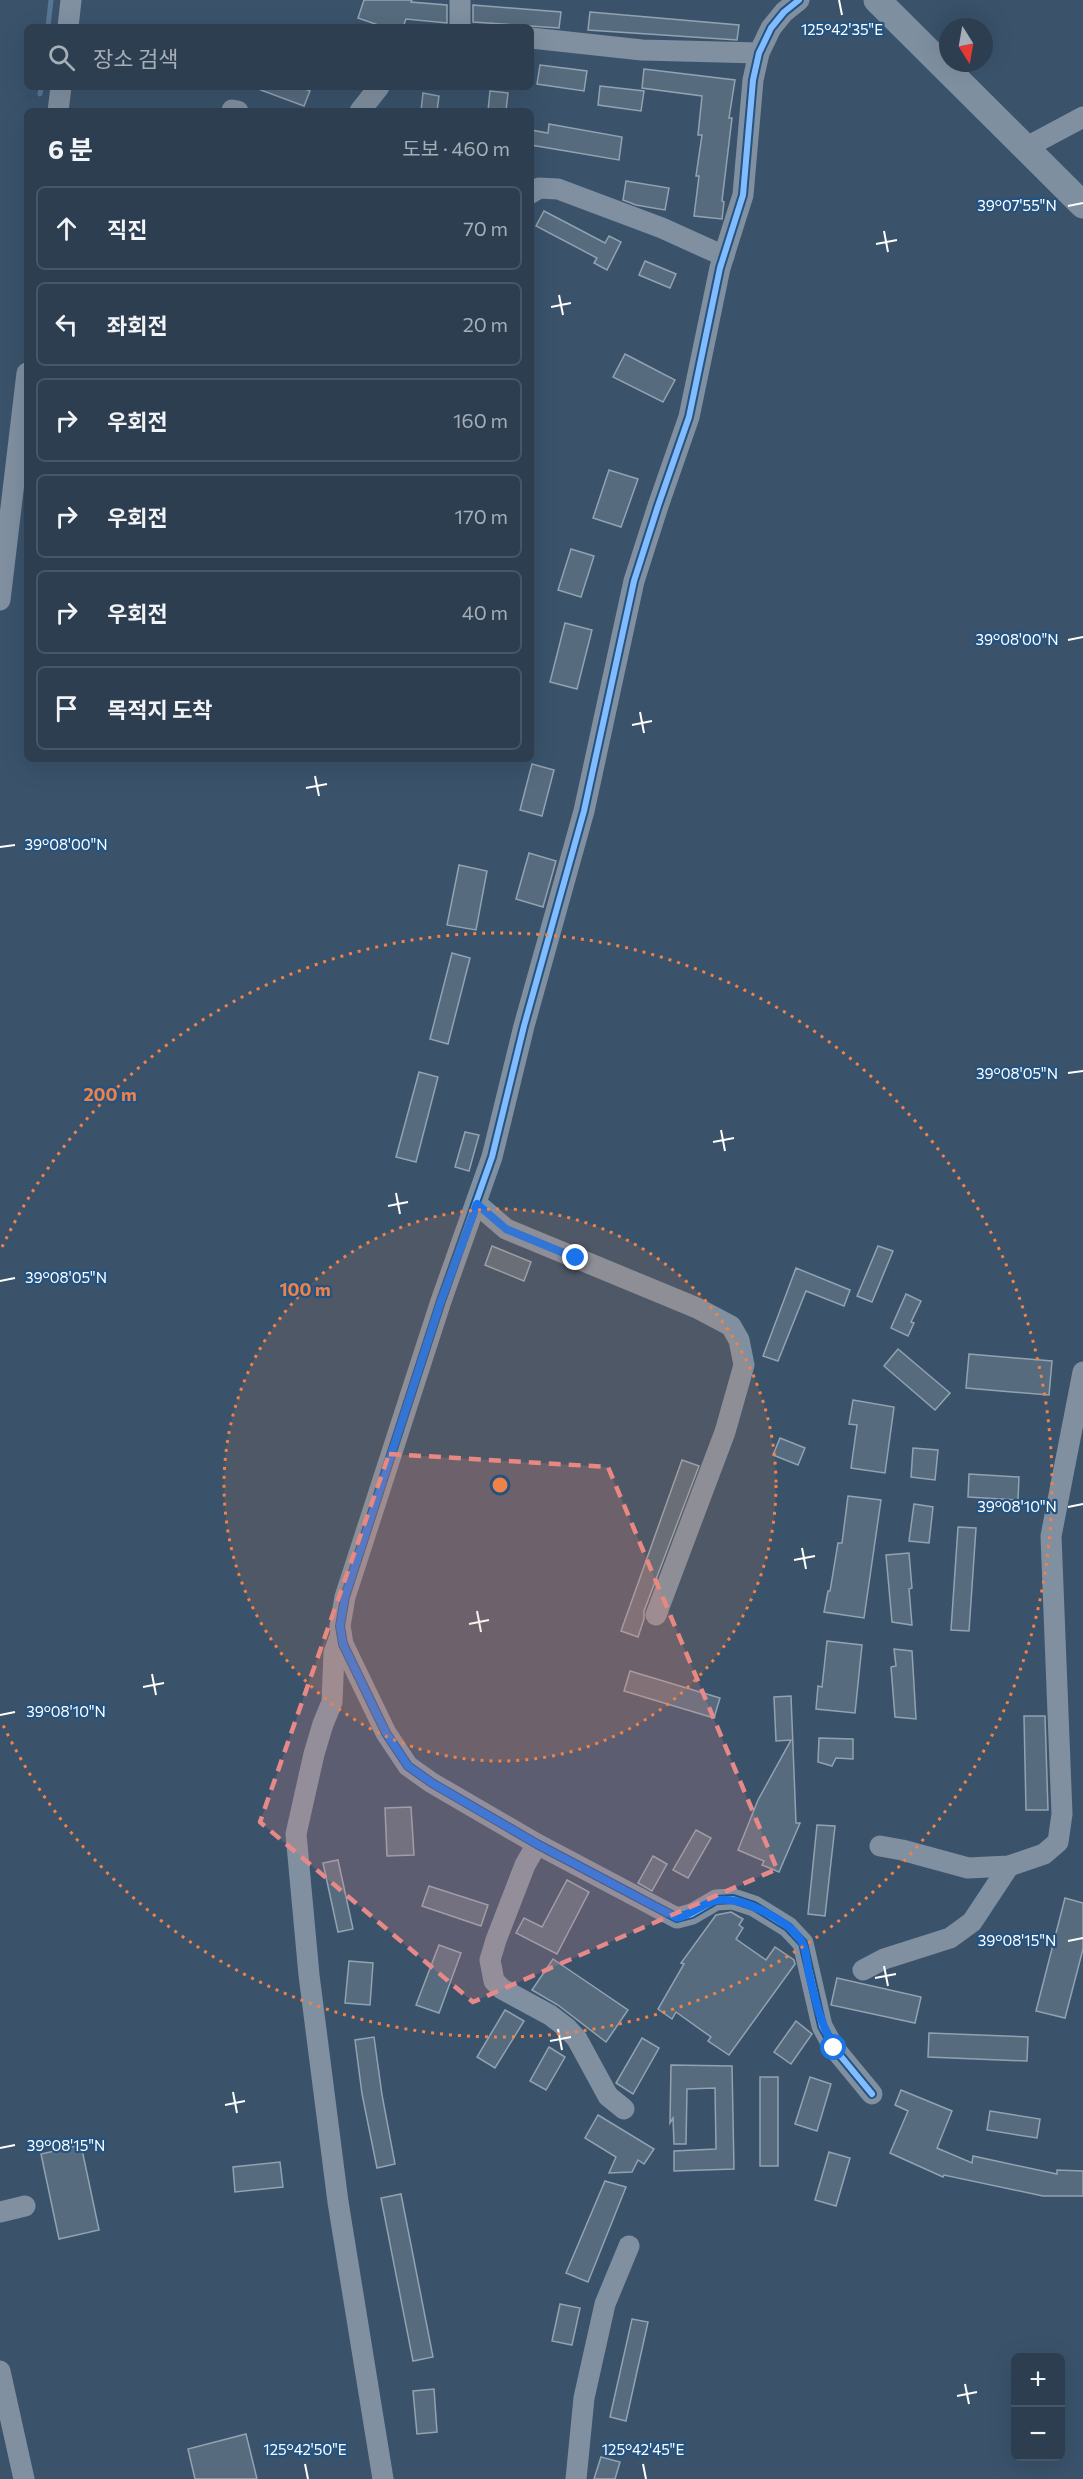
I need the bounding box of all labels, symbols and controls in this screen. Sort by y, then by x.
north arrow [939,18,993,72]
text: 125°42'35"E [801,20,883,38]
search box [24,24,534,90]
icon: search [45,41,78,74]
text: 장소 검색 [93,45,178,72]
text: 6 분 [48,133,93,164]
text: 도보 · 460 m [402,136,510,160]
text: 39°07'55"N [977,196,1057,214]
icon: ahead [50,212,83,245]
text: 직진 [107,216,147,243]
text: 70 m [463,216,508,240]
icon: left [50,308,83,341]
text: 좌회전 [107,312,168,339]
text: 20 m [463,312,508,336]
icon: right [50,404,83,437]
text: 우회전 [107,408,168,435]
text: 160 m [453,408,508,432]
icon: right [50,500,83,533]
text: 우회전 [107,504,168,531]
text: 170 m [455,504,508,528]
icon: right [50,596,83,629]
text: 우회전 [107,600,168,627]
text: 40 m [462,600,508,624]
text: 39°08'00"N [975,630,1059,648]
icon: arrive [50,692,83,725]
text: 목적지 도착 [107,696,212,723]
text: 39°08'00"N [24,835,108,853]
text: 39°08'05"N [976,1064,1058,1082]
text: 200 m [83,1083,137,1105]
route end [562,1244,588,1270]
text: 39°08'05"N [25,1268,107,1286]
text: 100 m [279,1278,331,1300]
centre of rings [490,1475,510,1495]
text: 39°08'10"N [977,1497,1057,1515]
text: 39°08'10"N [26,1702,106,1720]
text: 39°08'15"N [978,1931,1056,1949]
route start [820,2034,846,2060]
text: 39°08'15"N [27,2136,105,2154]
map controls [1011,2353,1065,2461]
button: + [1011,2353,1065,2407]
button: − [1011,2407,1065,2461]
text: 125°42'50"E [263,2440,347,2458]
text: 125°42'45"E [602,2440,684,2458]

